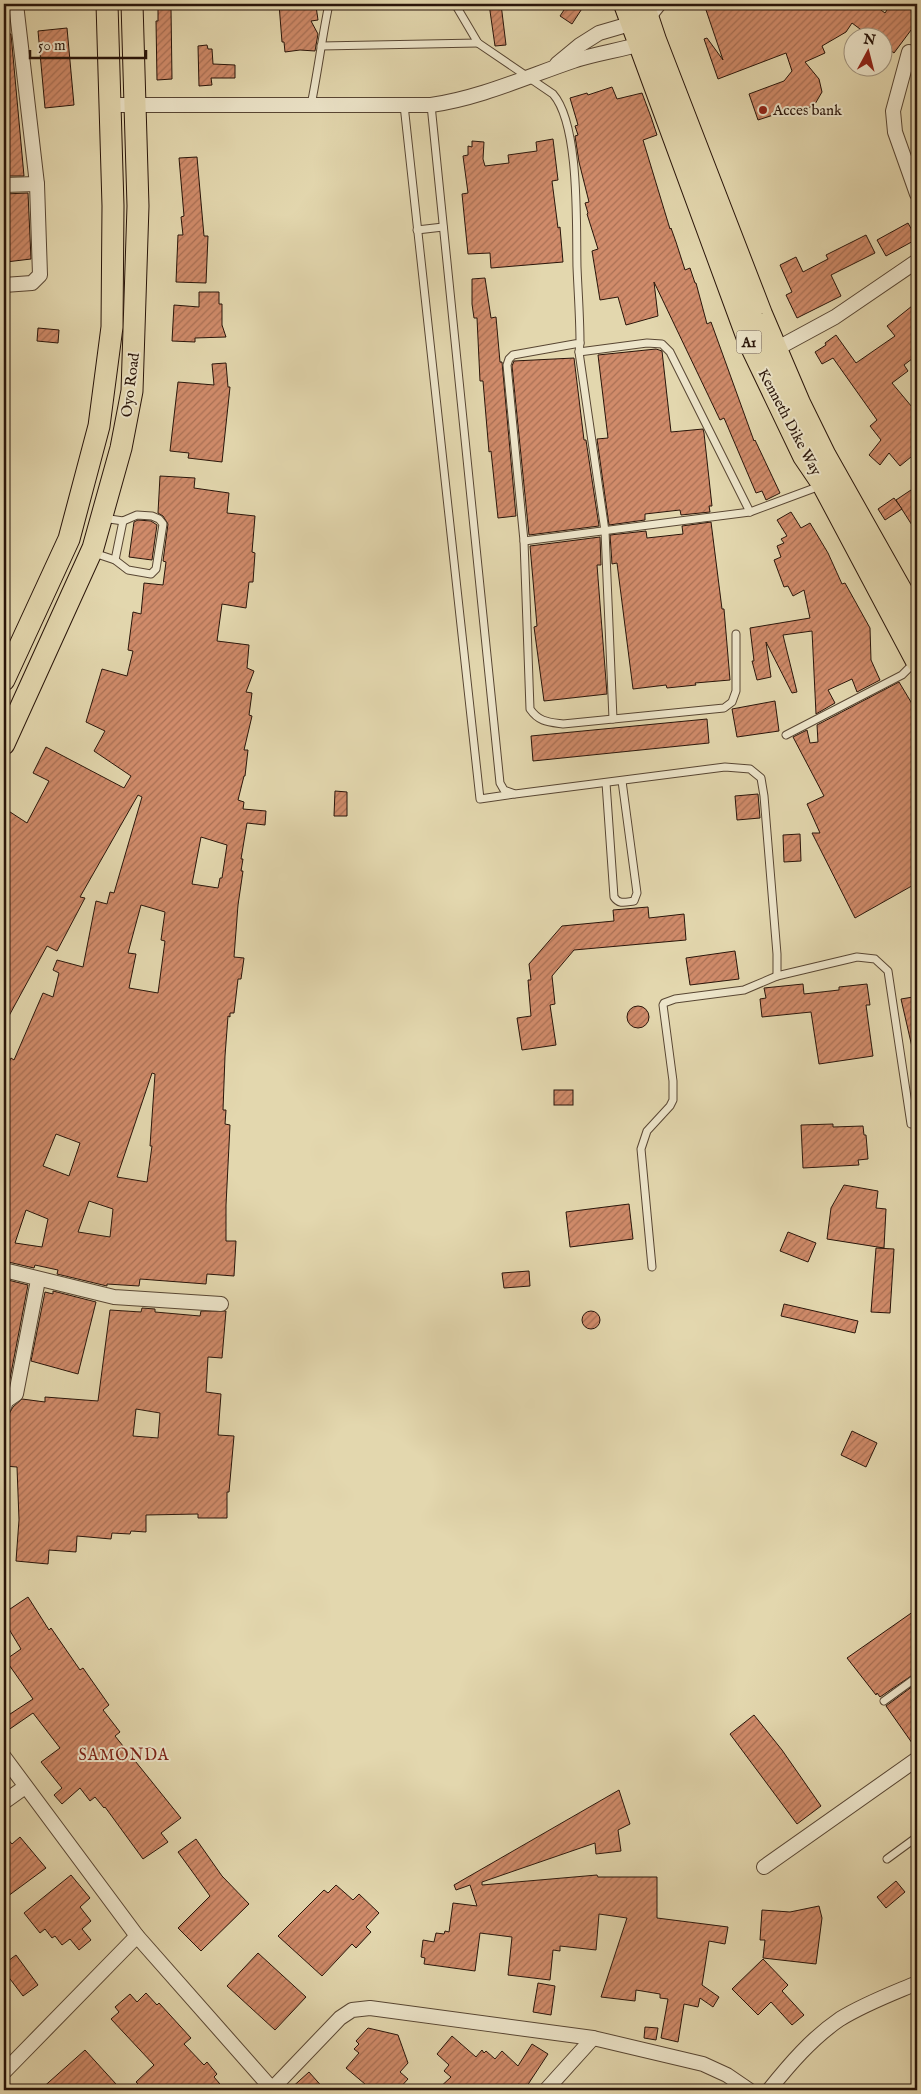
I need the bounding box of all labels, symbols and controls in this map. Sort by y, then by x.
scale bar [30,28,146,60]
north arrow [844,28,894,78]
text: N [861,30,877,50]
text: 50 m [38,36,66,55]
place label: Acces bank [772,101,843,120]
marker: Acces bank [757,104,769,116]
road number: A1 [736,331,762,354]
street label: Oyo Road [117,351,144,418]
street label: Kenneth Dike Way [753,366,826,479]
district label: SAMONDA [78,1746,170,1766]

